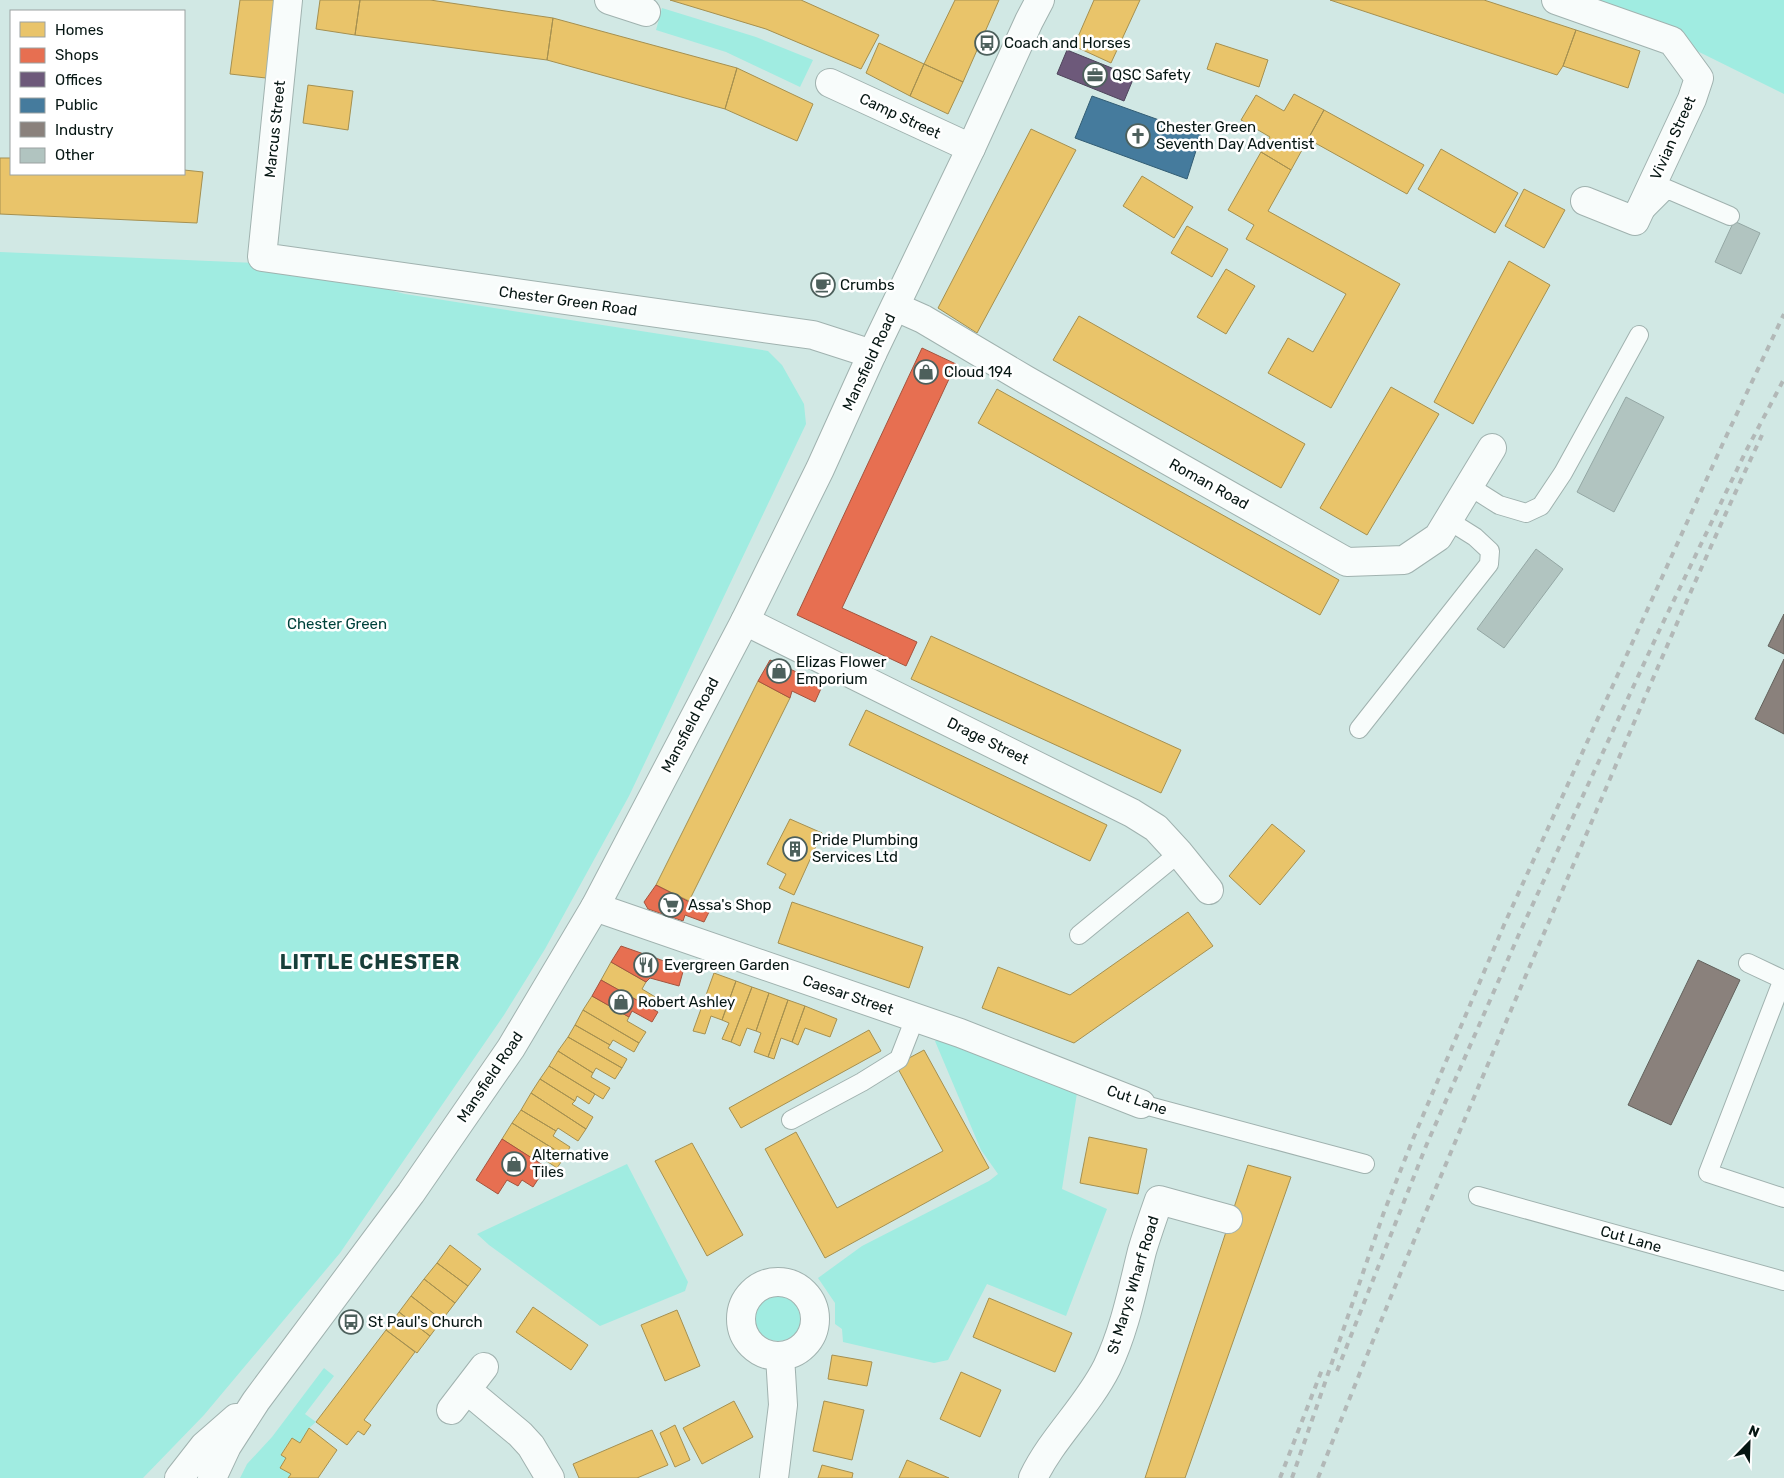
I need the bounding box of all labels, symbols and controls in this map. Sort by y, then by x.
legend [10,10,185,175]
text: Homes [55,21,104,39]
bus stop icon: Coach and Horses [974,30,1000,56]
place label: Coach and Horses [1004,34,1131,52]
text: Shops [55,46,99,64]
office icon: QSC Safety [1082,62,1108,88]
place label: QSC Safety [1112,66,1191,84]
text: Offices [55,71,103,89]
street label: Marcus Street [261,79,289,179]
street label: Camp Street [857,89,944,143]
street label: Vivian Street [1647,93,1700,183]
text: Public [55,96,98,114]
place label: Chester Green Seventh Day Adventist [1156,118,1315,153]
text: Industry [55,121,114,139]
church icon: Chester Green Seventh Day Adventist [1125,123,1151,149]
text: Other [55,146,95,164]
cafe icon: Crumbs [810,272,836,298]
place label: Crumbs [840,276,895,294]
street label: Chester Green Road [498,282,638,320]
street label: Mansfield Road [839,310,899,414]
shop icon: Cloud 194 [913,359,939,385]
place label: Cloud 194 [944,363,1012,381]
street label: Roman Road [1166,455,1252,513]
park label: Chester Green [287,615,387,633]
place label: Elizas Flower Emporium [796,653,887,688]
shop icon: Elizas Flower Emporium [766,658,792,684]
street label: Mansfield Road [657,674,723,776]
street label: Drage Street [944,713,1032,769]
place label: Pride Plumbing Services Ltd [812,831,918,866]
building icon: Pride Plumbing Services Ltd [782,836,808,862]
supermarket icon: Assa's Shop [658,892,684,918]
place label: Assa's Shop [688,896,772,914]
district label: LITTLE CHESTER [280,950,460,974]
restaurant icon: Evergreen Garden [633,952,659,978]
place label: Evergreen Garden [664,956,789,974]
street label: Caesar Street [800,971,896,1019]
shop icon: Robert Ashley [608,989,634,1015]
place label: Robert Ashley [638,993,735,1011]
street label: Mansfield Road [453,1028,527,1126]
street label: Cut Lane [1104,1081,1170,1119]
place label: Alternative Tiles [532,1146,609,1181]
shop icon: Alternative Tiles [501,1151,527,1177]
street label: St Marys Wharf Road [1103,1214,1163,1356]
street label: Cut Lane [1598,1222,1664,1256]
bus stop icon: St Paul's Church [338,1309,364,1335]
place label: St Paul's Church [368,1313,483,1331]
north arrow [1724,1418,1774,1468]
text: N [1746,1422,1762,1441]

